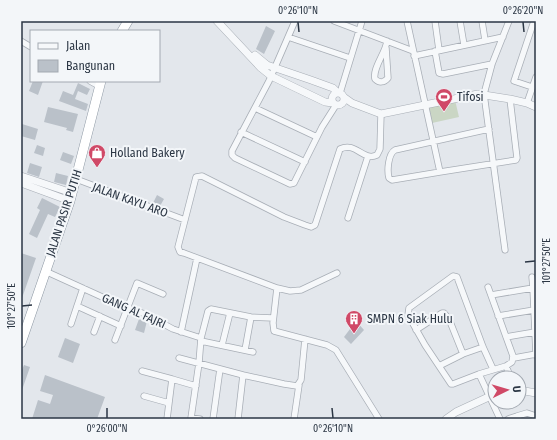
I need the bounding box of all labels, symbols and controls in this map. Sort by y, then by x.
text: 0°26'10"N [278,5,318,17]
text: 0°26'20"N [503,5,543,17]
legend [30,30,160,82]
text: Jalan [66,39,90,53]
text: Bangunan [66,59,115,73]
sports icon: Tifosi [434,87,454,112]
place label: Tifosi [457,90,484,104]
shop icon: Holland Bakery [87,143,107,168]
place label: Holland Bakery [110,146,185,160]
street label: JALAN PASIR PUTIH [43,168,85,258]
street label: JALAN KAYU ARO [90,180,170,220]
text: 101°27'50"E [541,238,553,284]
text: 101°27'50"E [6,283,18,329]
street label: GANG AL FAJRI [100,291,168,331]
building icon: SMPN 6 Siak Hulu [344,309,364,334]
place label: SMPN 6 Siak Hulu [367,312,453,326]
north arrow [487,370,527,410]
text: U [510,385,523,393]
text: 0°26'00"N [86,423,128,435]
text: 0°26'10"N [313,423,353,435]

